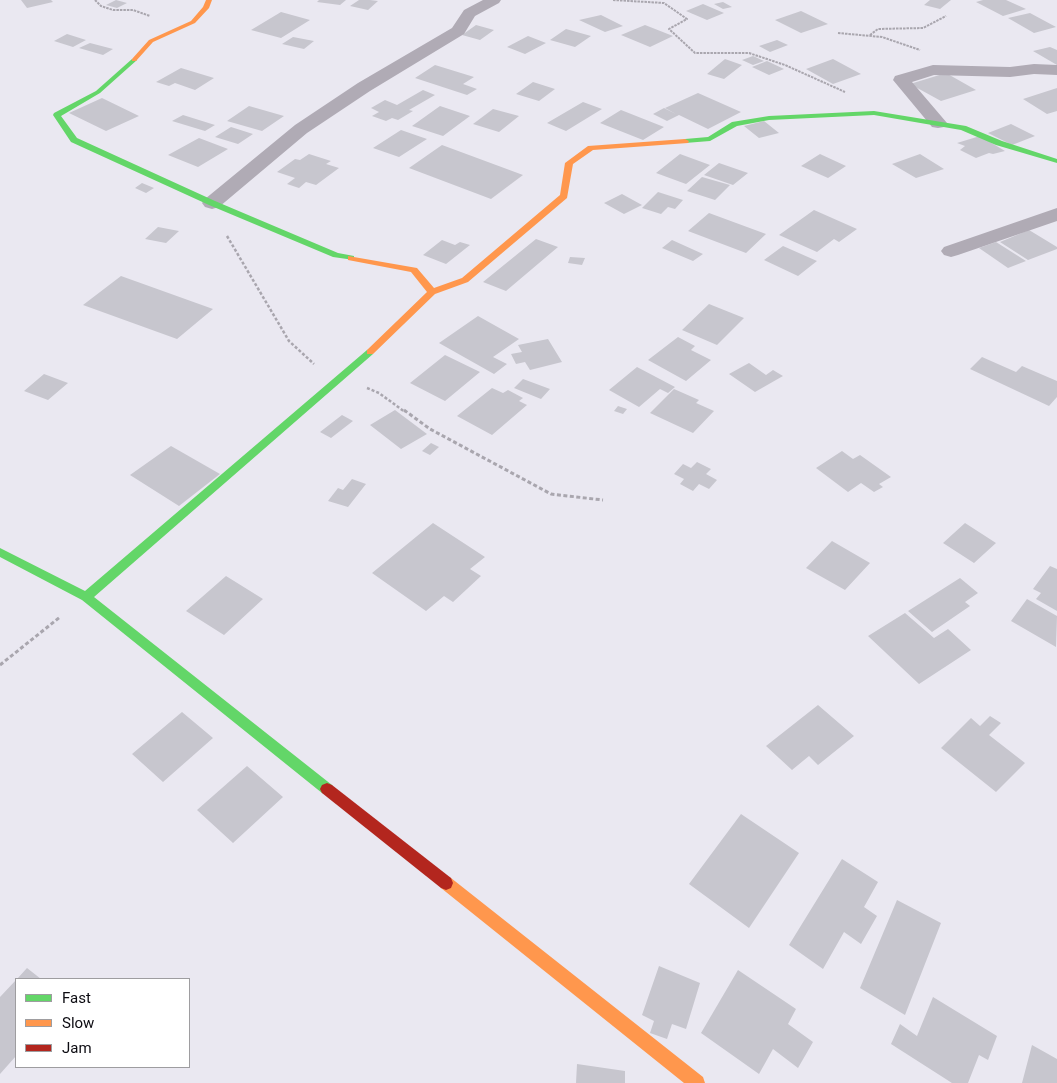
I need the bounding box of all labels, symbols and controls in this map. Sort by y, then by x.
legend [15,978,190,1068]
text: Fast [62,989,91,1007]
text: Slow [62,1014,94,1032]
text: Jam [62,1039,92,1057]

